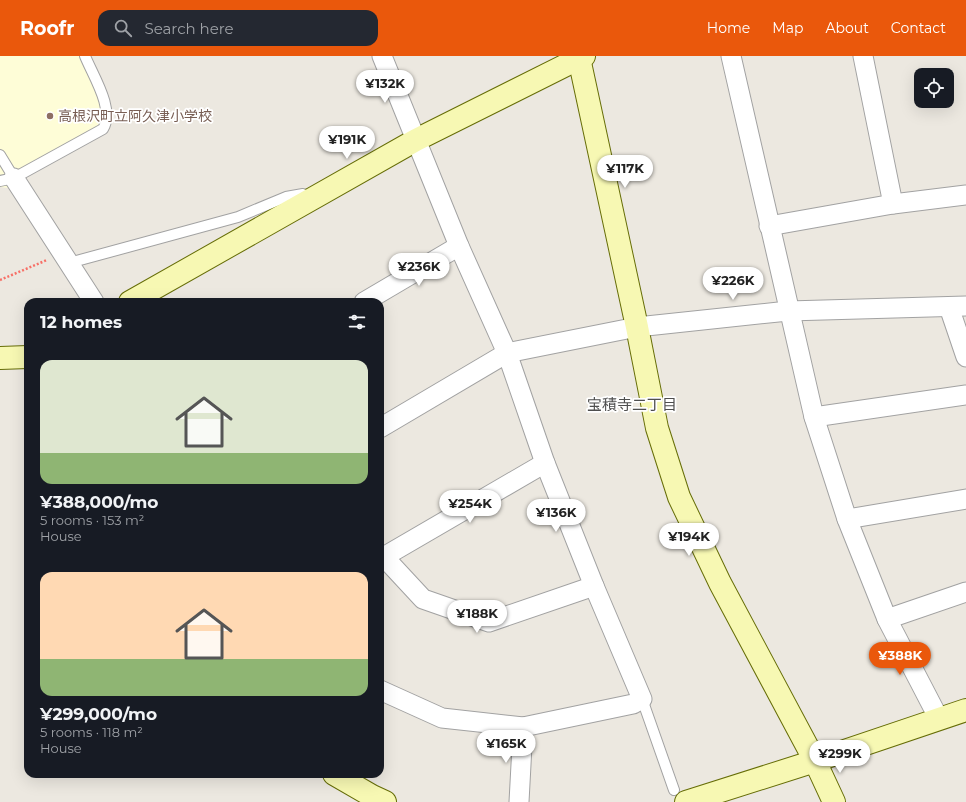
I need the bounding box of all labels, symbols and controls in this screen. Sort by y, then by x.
search box [98,10,378,46]
text: Roofr [20,17,74,40]
icon: search [112,17,134,39]
text: Search here [144,19,234,38]
text: Home [707,19,750,37]
text: Map [772,19,803,37]
text: About [825,19,869,37]
text: Contact [891,19,946,37]
map controls [914,68,954,108]
button: locate [914,68,954,108]
pin: ¥132K [357,70,413,104]
text: ¥132K [365,75,405,91]
place label: 高根沢町立阿久津小学校 [58,107,212,125]
marker: 高根沢町立阿久津小学校 [45,111,55,121]
pin: ¥191K [319,126,375,160]
text: ¥191K [328,131,366,147]
pin: ¥117K [597,155,653,189]
text: ¥117K [606,160,644,176]
pin: ¥236K [391,253,447,287]
text: ¥236K [398,258,440,274]
pin: ¥226K [705,267,761,301]
text: ¥226K [712,272,754,288]
icon: filters [346,311,368,333]
text: 12 homes [40,312,122,332]
icon: home [168,386,240,458]
district label: 宝積寺二丁目 [587,395,677,414]
pin: ¥254K [442,490,498,524]
text: ¥388,000/mo [40,492,159,512]
text: ¥254K [448,495,492,511]
pin: ¥136K [528,499,584,533]
text: ¥136K [536,504,576,520]
text: 5 rooms · 153 m² [40,512,144,528]
pin: ¥194K [661,523,717,557]
text: House [40,528,82,544]
text: ¥194K [668,528,710,544]
icon: home [168,598,240,670]
pin: ¥188K [449,600,505,634]
text: ¥188K [456,605,498,621]
pin: ¥388K [872,642,928,676]
text: ¥388K [878,647,922,663]
text: ¥299,000/mo [40,704,157,724]
text: 5 rooms · 118 m² [40,724,143,740]
pin: ¥165K [478,730,534,764]
text: ¥165K [486,735,526,751]
text: House [40,740,82,756]
pin: ¥299K [812,740,868,774]
text: ¥299K [818,745,862,761]

